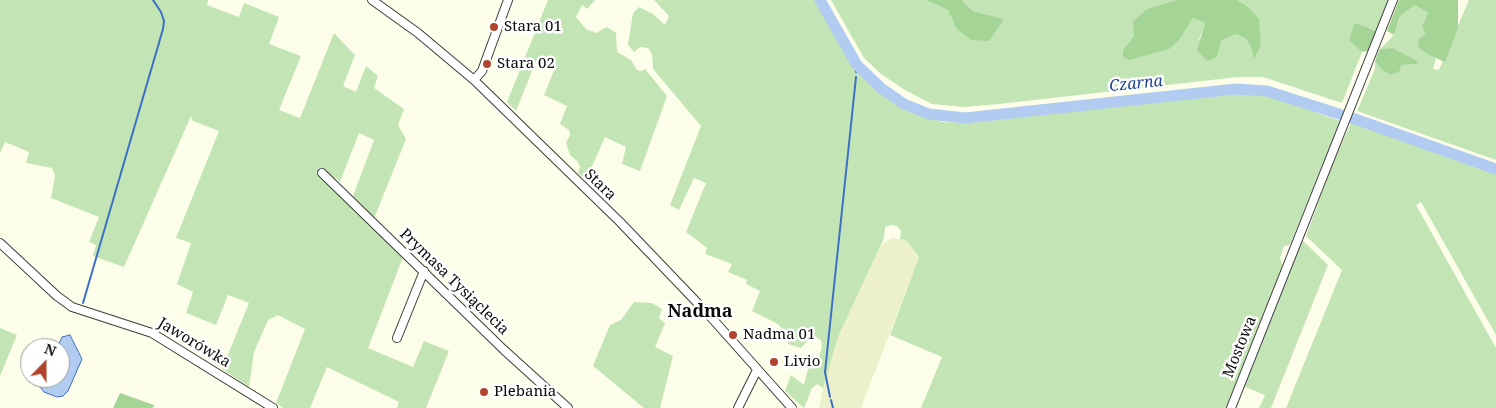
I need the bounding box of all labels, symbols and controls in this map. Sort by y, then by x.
place label: Stara 01 [504,18,562,36]
marker: Stara 01 [488,21,500,33]
place label: Stara 02 [497,55,555,73]
marker: Stara 02 [481,58,493,70]
water label: Czarna [1108,72,1164,96]
street label: Stara [580,166,620,204]
street label: Prymasa Tysiąclecia [396,225,512,339]
district label: Nadma [667,301,733,323]
street label: Jaworówka [155,314,233,372]
street label: Mostowa [1220,314,1260,380]
place label: Nadma 01 [743,326,815,344]
marker: Nadma 01 [727,329,739,341]
north arrow [20,338,70,388]
text: N [42,339,59,360]
place label: Livio [784,353,820,371]
marker: Livio [768,356,780,368]
place label: Plebania [494,383,556,401]
marker: Plebania [478,386,490,398]

